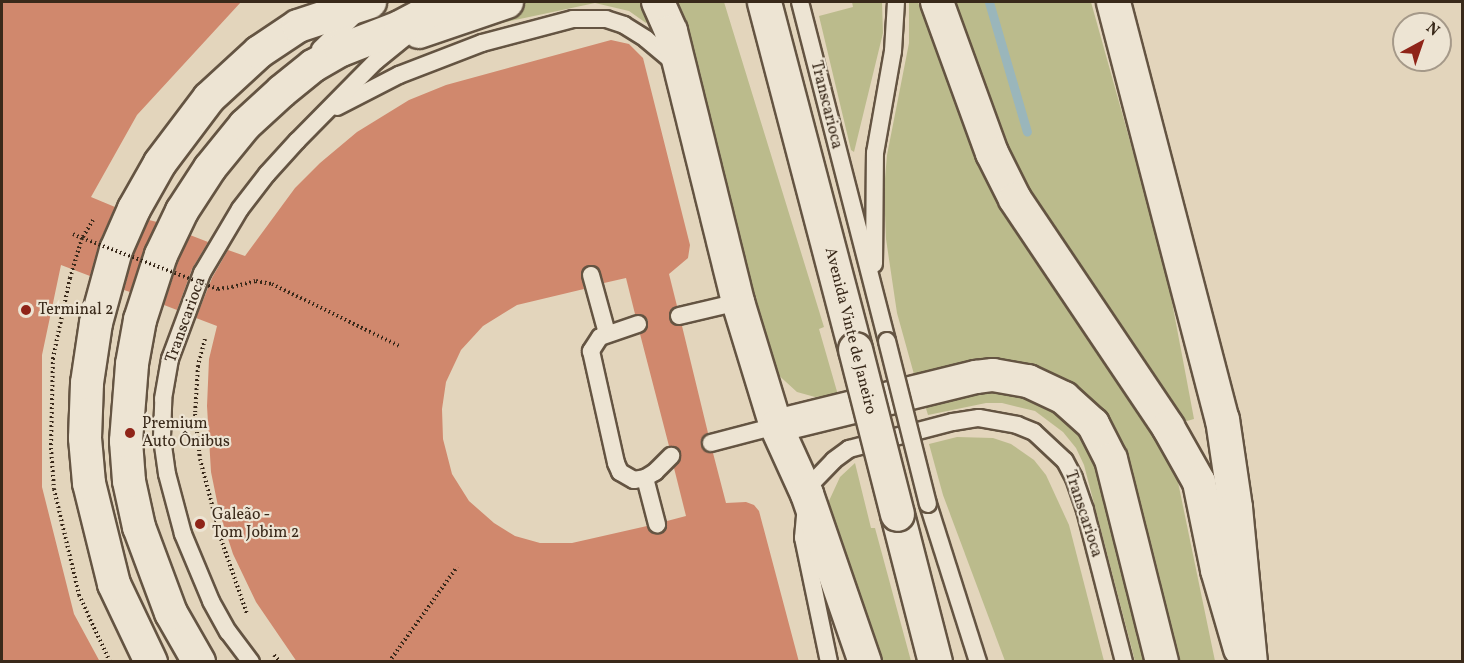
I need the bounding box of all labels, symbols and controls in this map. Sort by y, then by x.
north arrow [1392,12,1452,72]
text: N [1421,18,1444,42]
street label: Transcarioca [806,59,846,151]
street label: Avenida Vinte de Janeiro [820,245,880,417]
street label: Transcarioca [162,274,210,366]
place label: Terminal 2 [38,300,114,320]
marker: Terminal 2 [19,303,33,317]
place label: Premium Auto Ônibus [142,414,230,452]
marker: Premium Auto Ônibus [123,426,137,440]
street label: Transcarioca [1060,468,1106,560]
place label: Galeão - Tom Jobim 2 [212,505,299,543]
marker: Galeão - Tom Jobim 2 [193,517,207,531]

